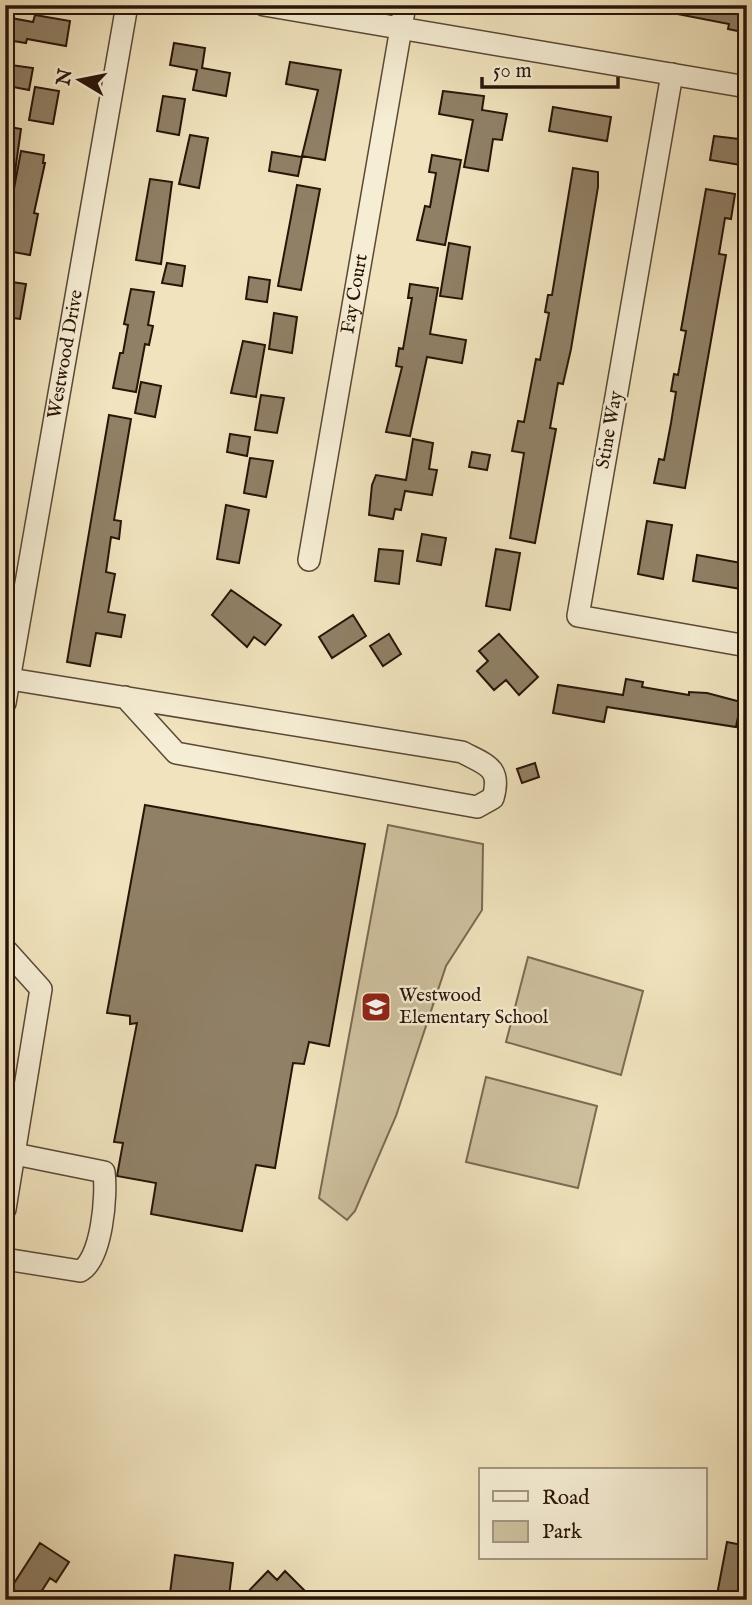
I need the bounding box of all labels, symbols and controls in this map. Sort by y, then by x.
north arrow [46,46,116,116]
scale bar [482,46,619,90]
text: 50 m [493,58,532,85]
text: N [52,67,79,89]
street label: Fay Court [336,252,374,336]
street label: Westwood Drive [43,288,89,421]
street label: Stine Way [591,389,629,471]
place label: Westwood Elementary School [399,984,549,1030]
school or university icon: Westwood Elementary School [359,990,393,1024]
legend [479,1468,706,1560]
text: Road [542,1485,590,1512]
text: Park [542,1519,583,1546]

